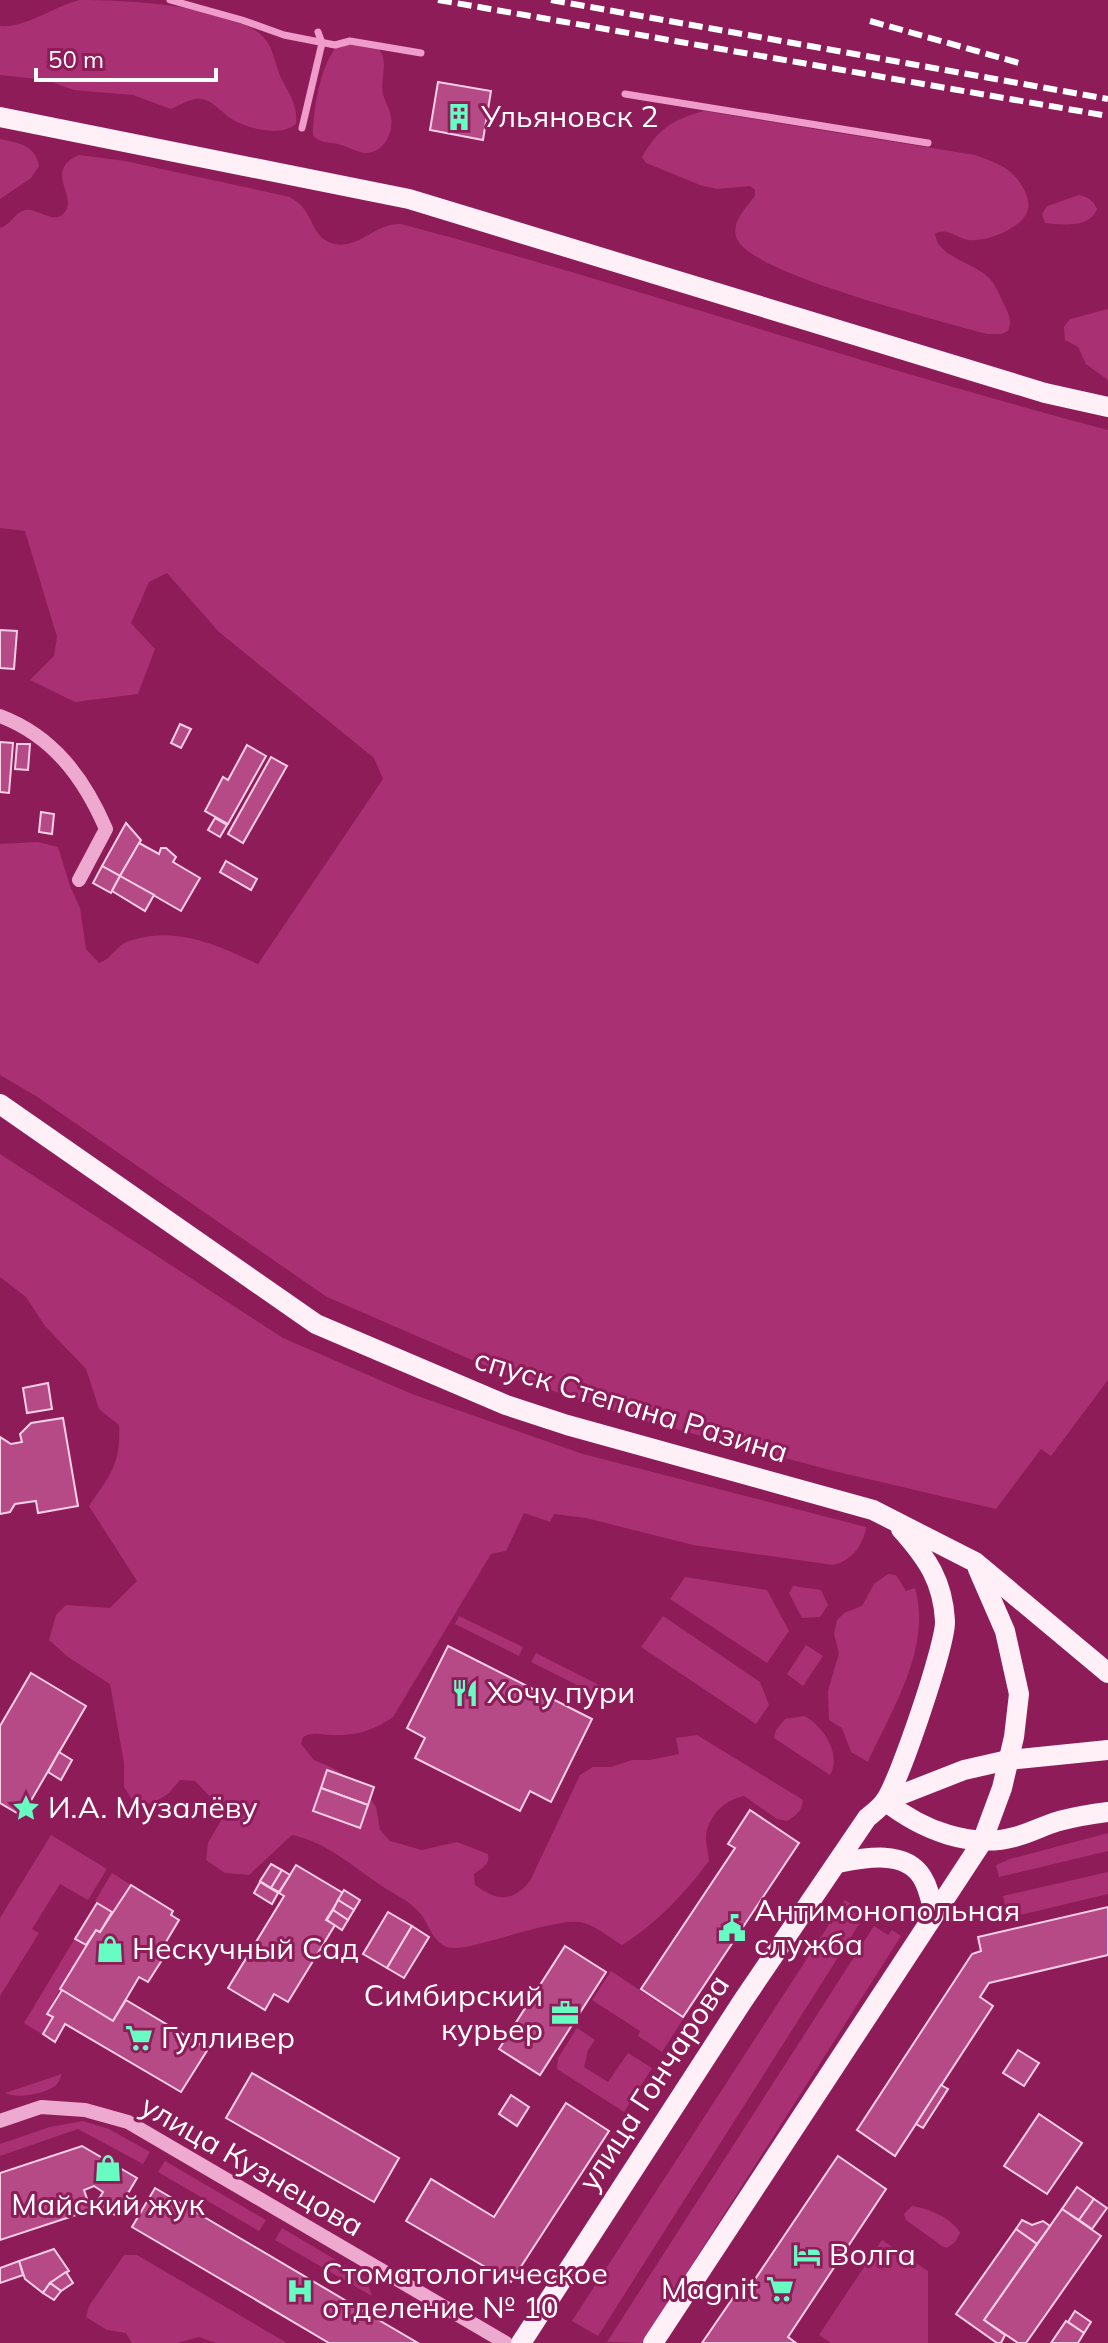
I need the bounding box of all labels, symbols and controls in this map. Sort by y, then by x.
scale bar [36,32,216,82]
text: 50 m [48,44,104,74]
place label: Ульяновск 2 [480,97,659,135]
building icon: Ульяновск 2 [444,102,474,132]
street label: спуск Степана Разина [470,1339,793,1471]
place label: Хочу пури [487,1673,635,1711]
restaurant icon: Хочу пури [450,1678,480,1708]
place label: И.А. Музалёву [48,1788,258,1826]
place icon: И.А. Музалёву [11,1793,41,1823]
place label: Антимонопольная служба [754,1891,1020,1963]
public building icon: Антимонопольная служба [717,1913,747,1943]
place label: Нескучный Сад [132,1929,359,1967]
shop icon: Нескучный Сад [95,1934,125,1964]
street label: улица Гончарова [569,1967,737,2197]
place label: Симбирский курьер [364,1976,543,2048]
office icon: Симбирский курьер [550,1998,580,2028]
place label: Гулливер [161,2018,295,2056]
supermarket icon: Гулливер [124,2023,154,2053]
street label: улица Кузнецова [134,2086,371,2244]
shop icon: Майский жук [93,2153,123,2183]
place label: Майский жук [11,2185,206,2223]
place label: Волга [829,2235,916,2273]
hotel icon: Волга [792,2240,822,2270]
place label: Стоматологическое отделение № 10 [322,2254,608,2326]
place label: Magnit [661,2269,758,2307]
supermarket icon: Magnit [765,2274,795,2304]
hospital icon: Стоматологическое отделение № 10 [285,2276,315,2306]

